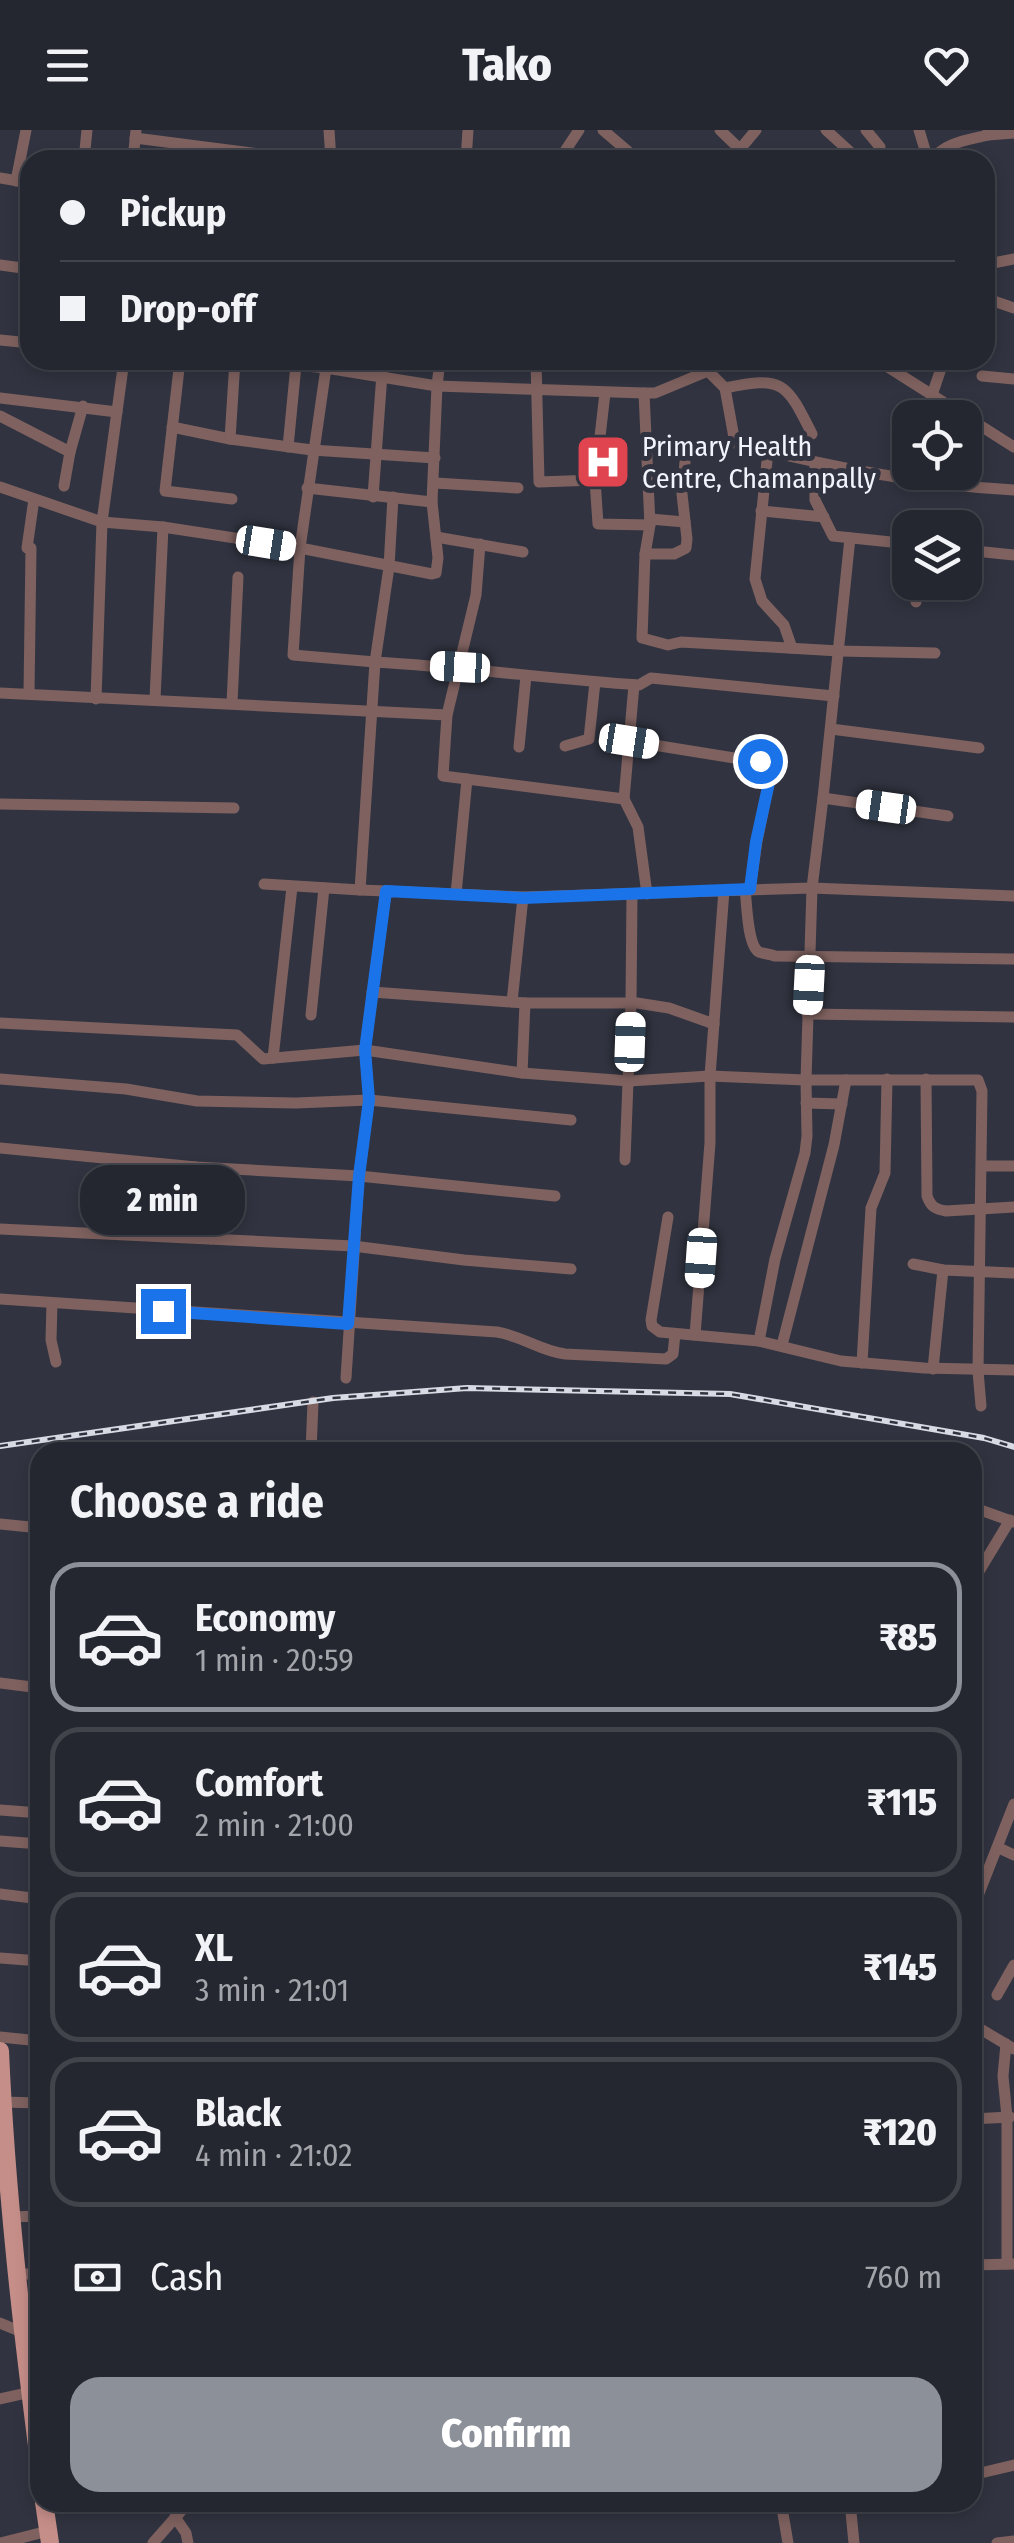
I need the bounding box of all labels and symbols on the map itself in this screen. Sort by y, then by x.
place label: Primary Health Centre, Chamanpally [642,430,876,495]
hospital icon: Primary Health Centre, Chamanpally [573,432,633,492]
car [234,523,298,563]
car [429,650,491,684]
car [597,721,661,761]
route start [738,739,783,784]
car [854,788,918,826]
car [792,954,826,1016]
car [614,1011,646,1073]
callout: 2 min [80,1166,246,1236]
car [684,1227,718,1289]
route end [141,1289,186,1334]

